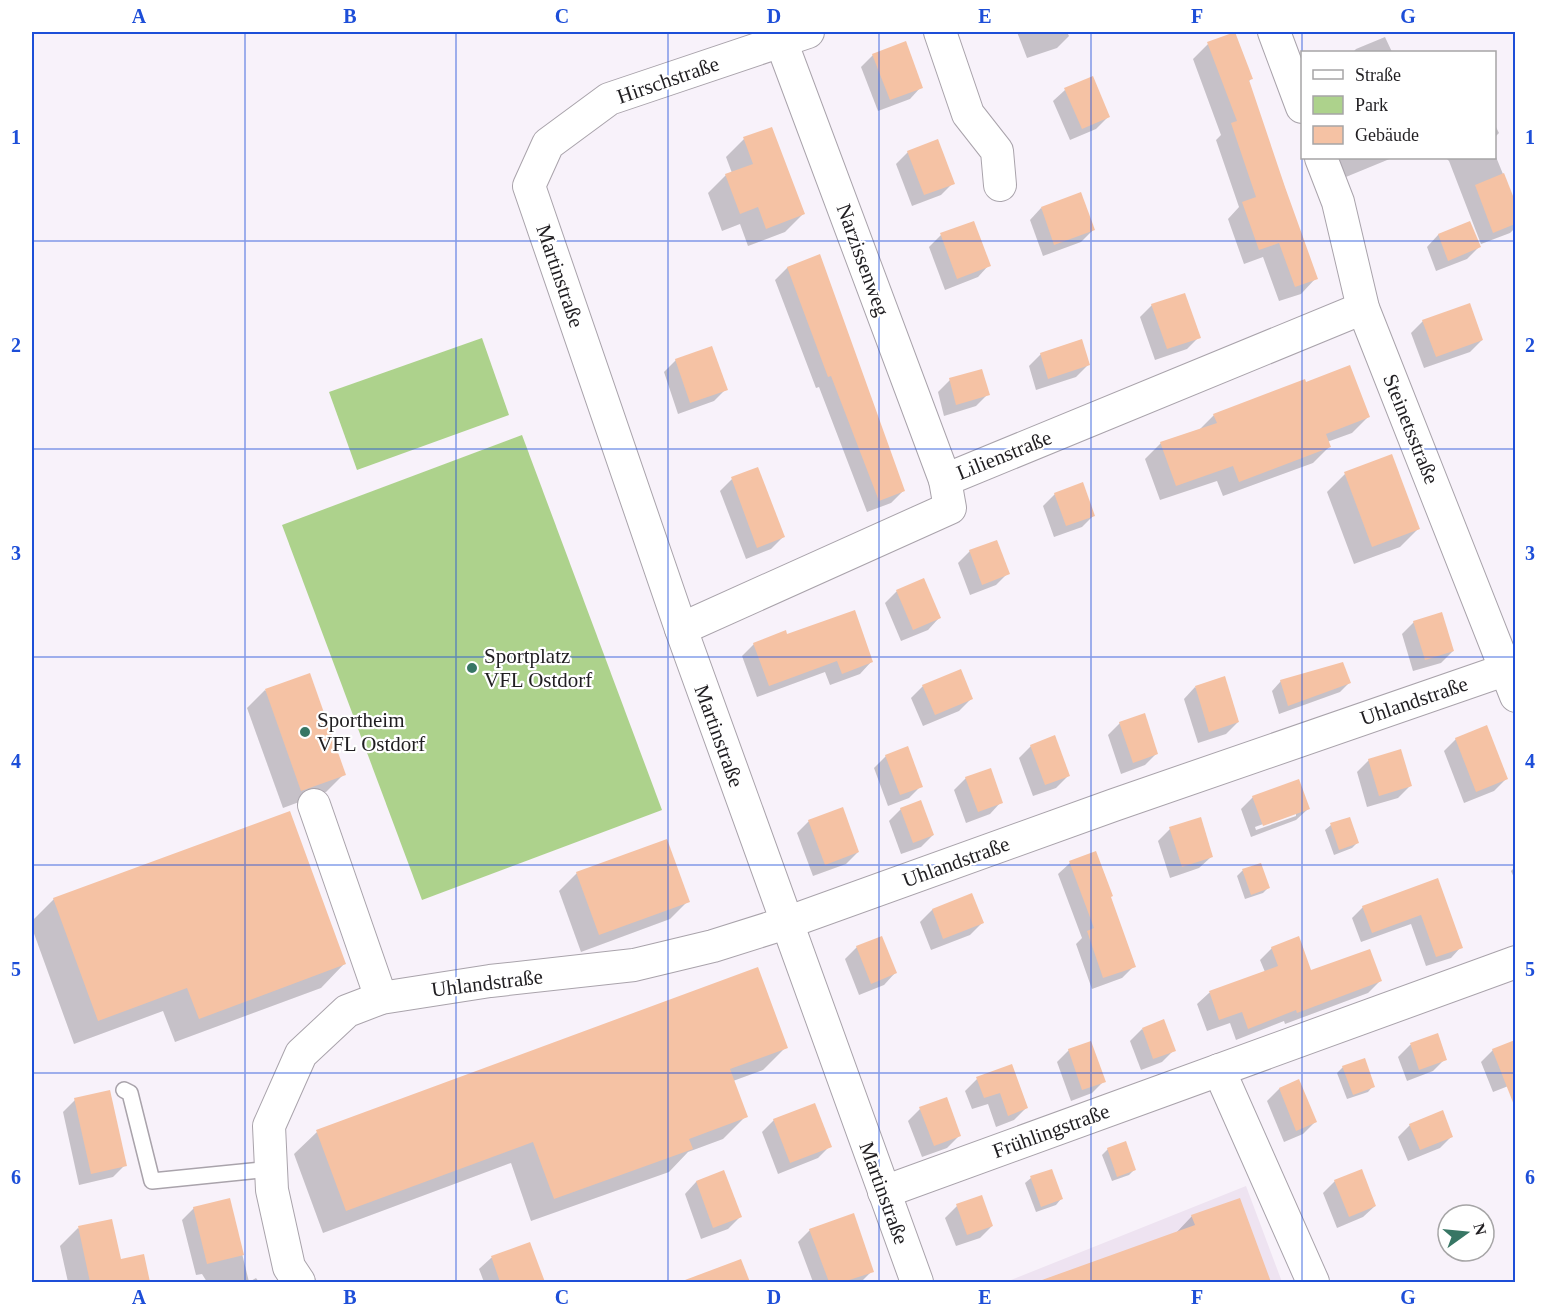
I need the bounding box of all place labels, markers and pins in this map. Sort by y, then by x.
place label: Sportplatz VFL Ostdorf [484,644,592,692]
marker: Sportplatz VFL Ostdorf [465,661,479,675]
place label: Sportheim VFL Ostdorf [317,708,425,756]
marker: Sportheim VFL Ostdorf [298,725,312,739]

